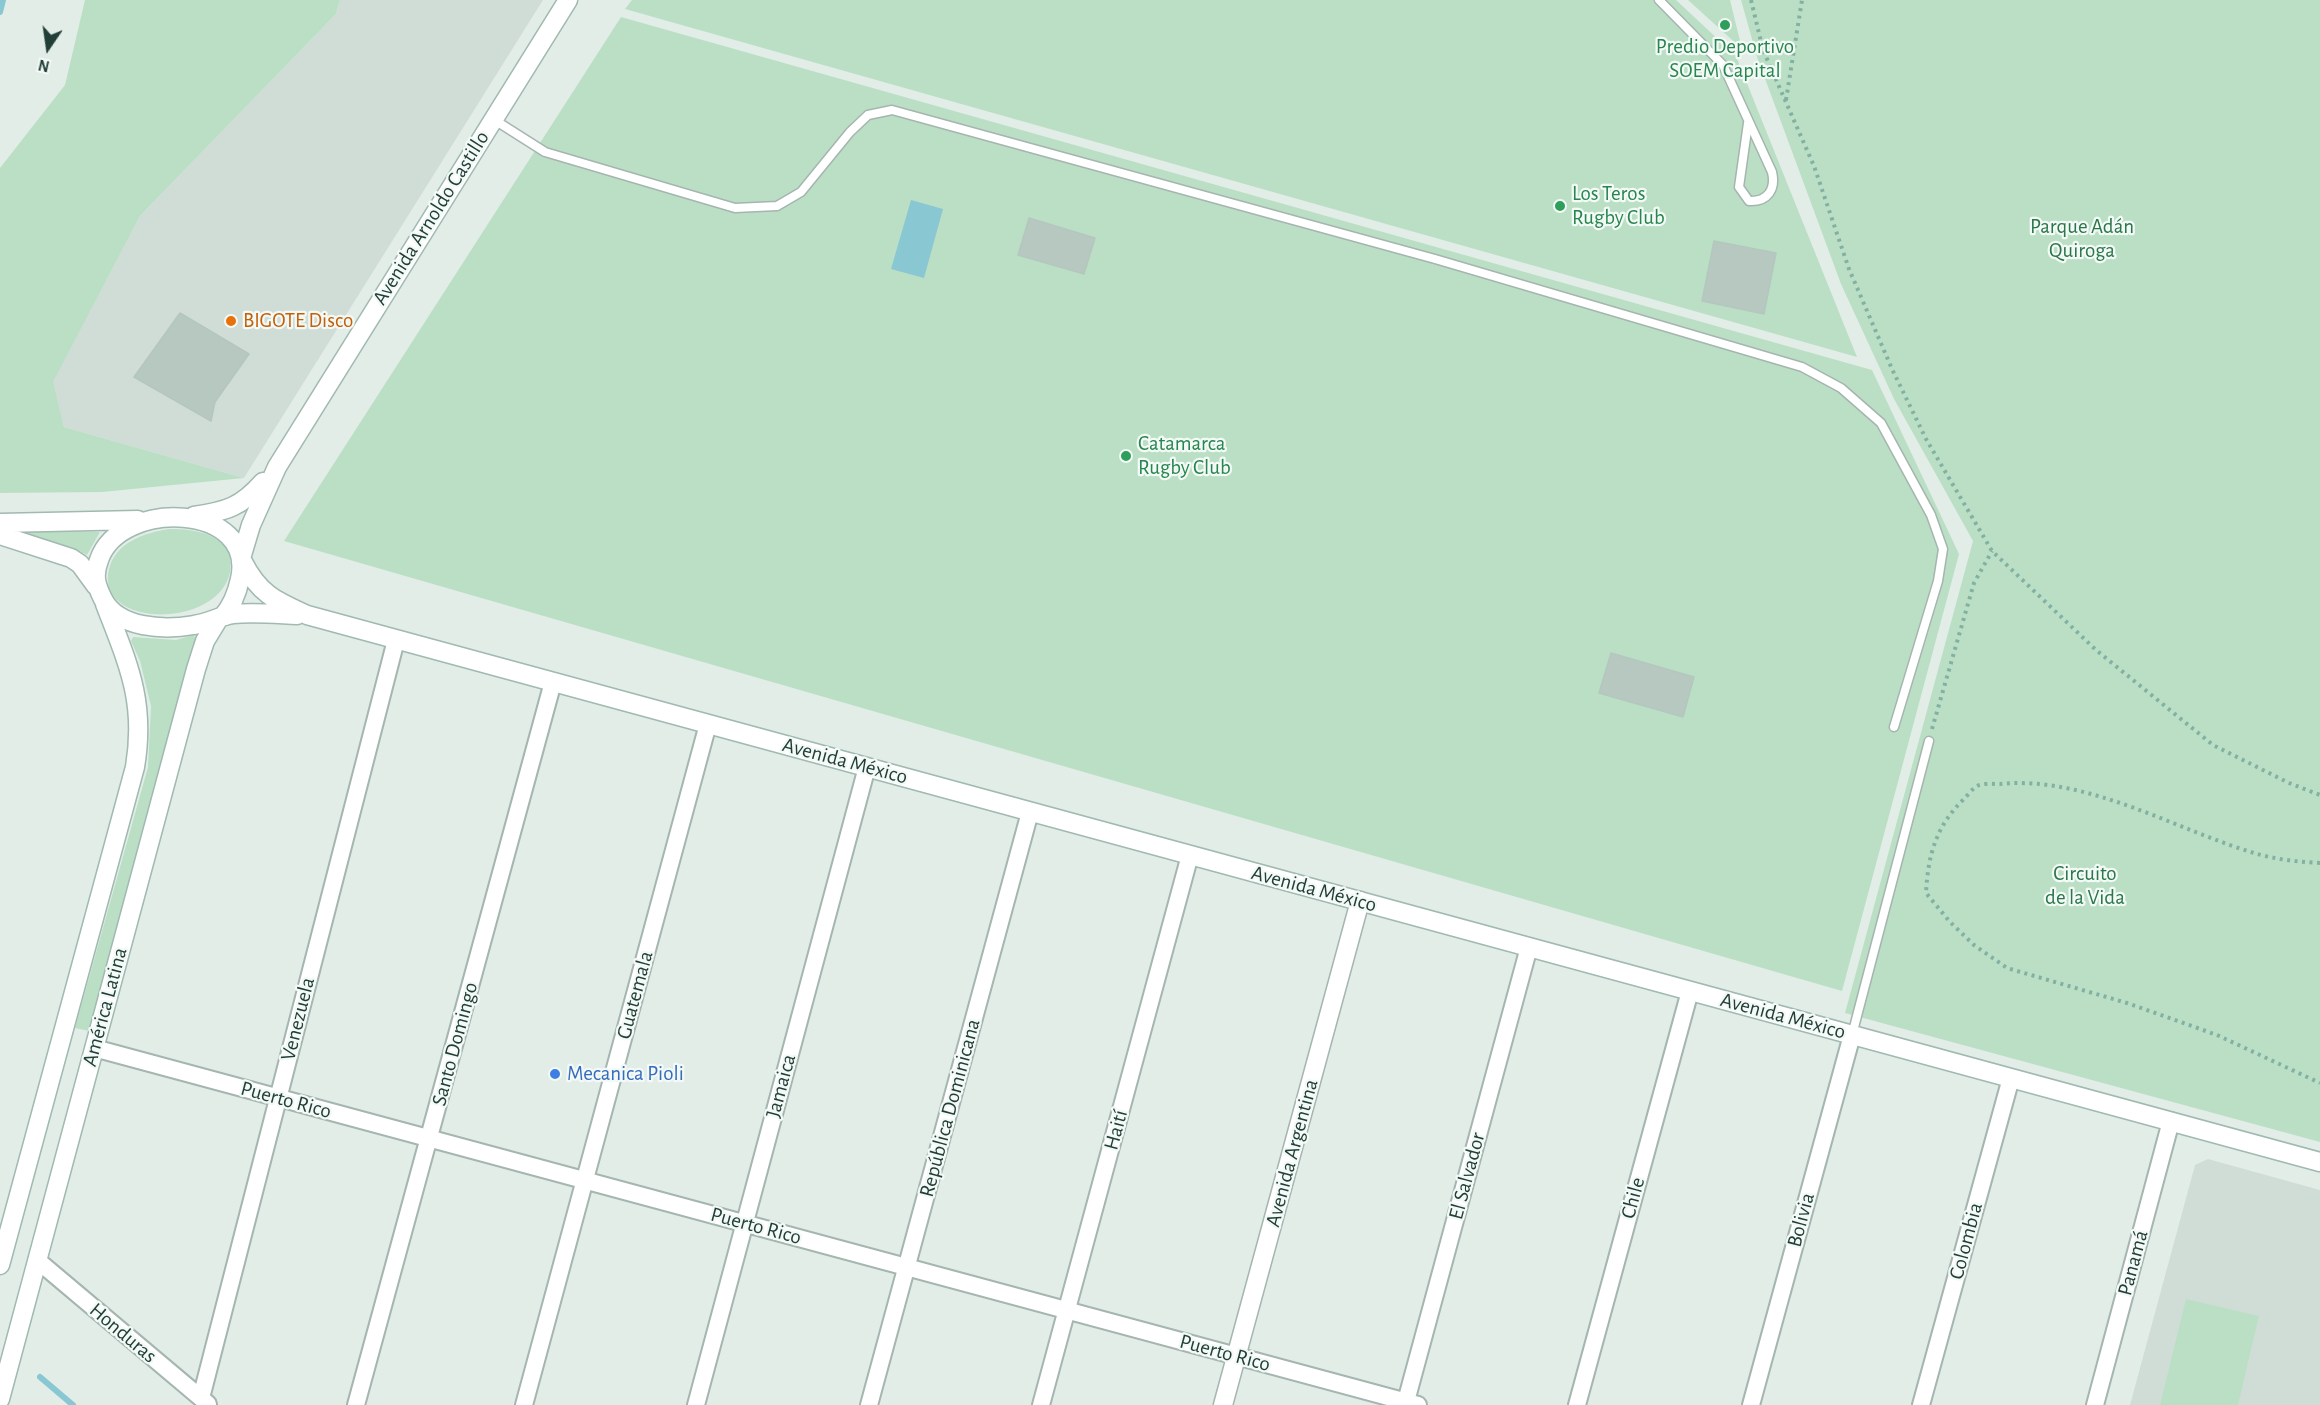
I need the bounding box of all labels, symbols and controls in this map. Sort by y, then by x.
north arrow [18,18,78,78]
marker: Predio Deportivo SOEM Capital [1718,18,1732,32]
place label: Predio Deportivo SOEM Capital [1656,34,1794,84]
text: N [37,56,51,75]
street label: Avenida Arnoldo Castillo [367,126,495,310]
place label: Los Teros Rugby Club [1572,181,1665,231]
marker: Los Teros Rugby Club [1553,199,1567,213]
park label: Parque Adán Quiroga [2030,214,2134,264]
place label: BIGOTE Disco [243,308,353,334]
marker: BIGOTE Disco [224,314,238,328]
place label: Catamarca Rugby Club [1138,431,1231,481]
marker: Catamarca Rugby Club [1119,449,1133,463]
street label: Avenida México [780,732,910,790]
street label: Avenida México [1249,860,1379,918]
park label: Circuito de la Vida [2045,861,2125,911]
street label: América Latina [77,945,133,1069]
street label: Guatemala [611,948,659,1042]
street label: Venezuela [275,975,321,1063]
street label: Santo Domingo [426,979,484,1109]
street label: Avenida México [1718,987,1848,1045]
street label: República Dominicana [914,1016,986,1200]
street label: Jamaica [760,1051,802,1121]
place label: Mecanica Pioli [567,1061,684,1087]
marker: Mecanica Pioli [548,1067,562,1081]
street label: Puerto Rico [238,1076,334,1124]
street label: Avenida Argentina [1260,1076,1324,1230]
street label: Haití [1099,1107,1133,1153]
street label: El Salvador [1443,1130,1491,1222]
street label: Chile [1615,1175,1651,1221]
street label: Bolivia [1782,1190,1820,1250]
street label: Colombia [1944,1200,1988,1282]
street label: Puerto Rico [708,1202,804,1250]
street label: Panamá [2112,1228,2154,1298]
street label: Honduras [84,1298,162,1368]
street label: Puerto Rico [1177,1329,1273,1377]

